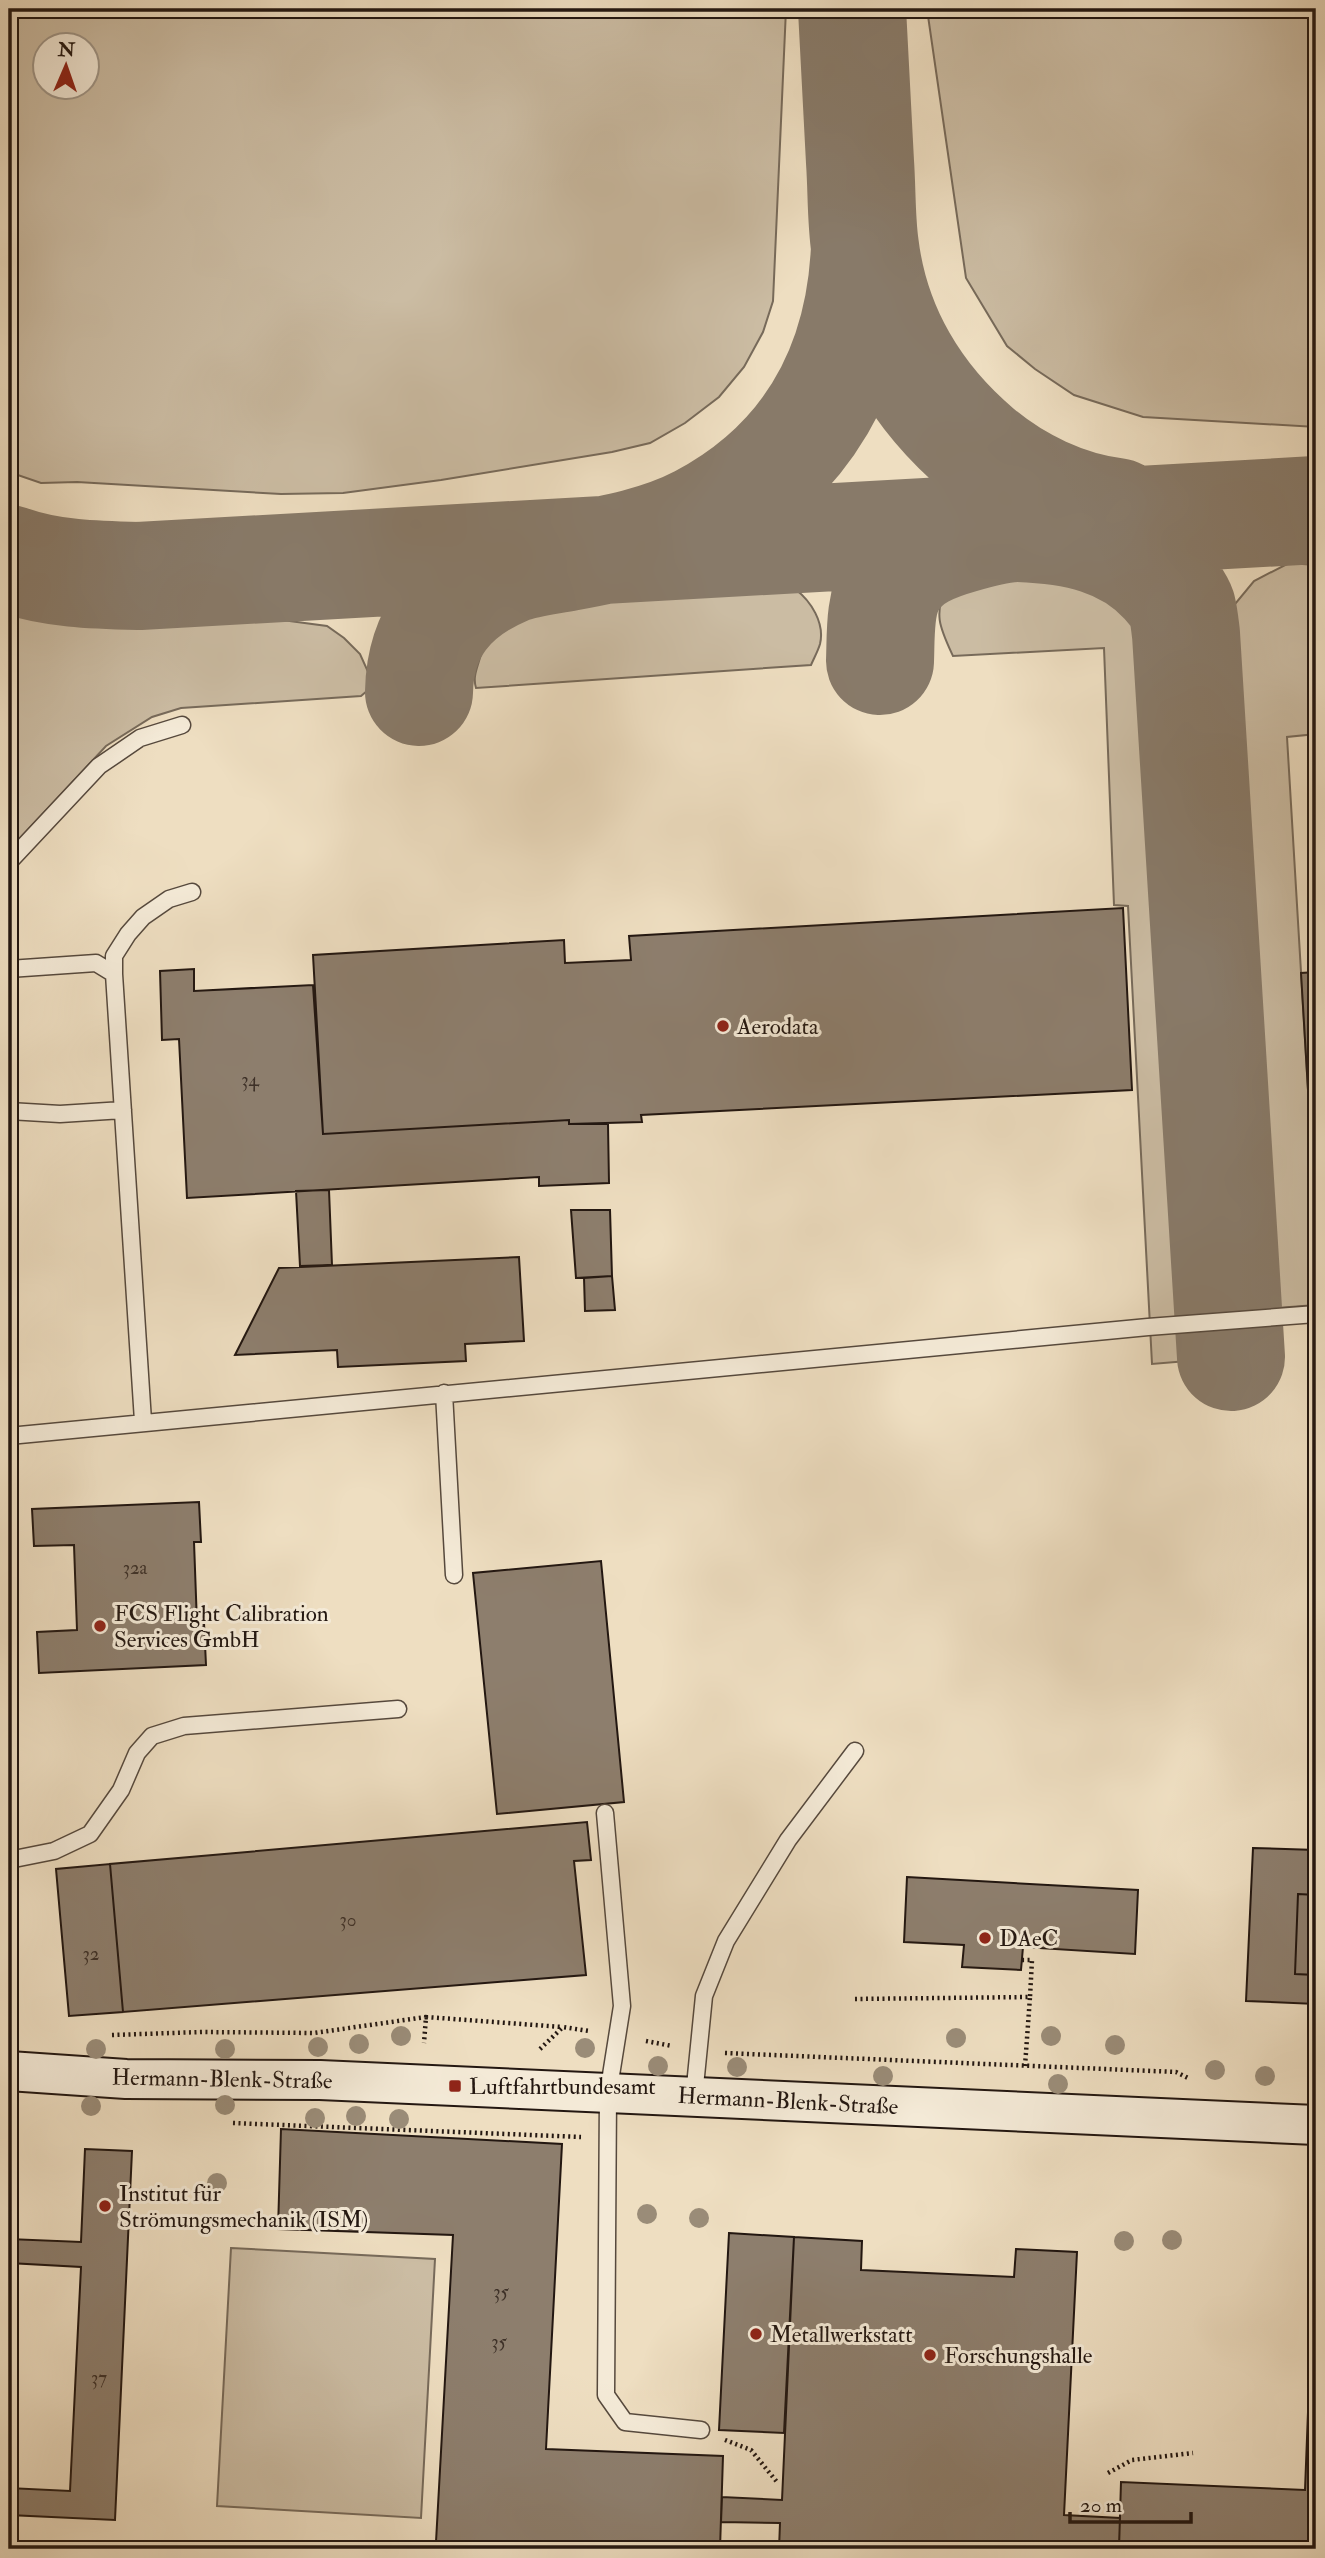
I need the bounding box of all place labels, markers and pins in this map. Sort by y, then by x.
place label: Aerodata [736,1012,819,1041]
marker: Aerodata [715,1018,731,1034]
place label: FCS Flight Calibration Services GmbH [114,1599,329,1654]
marker: FCS Flight Calibration Services GmbH [92,1618,108,1634]
place label: DAeC [999,1924,1058,1953]
marker: DAeC [977,1930,993,1946]
place label: Luftfahrtbundesamt [469,2072,656,2101]
marker: Luftfahrtbundesamt [447,2078,463,2094]
place label: Institut für Strömungsmechanik (ISM) [119,2179,368,2234]
marker: Institut für Strömungsmechanik (ISM) [97,2198,113,2214]
place label: Metallwerkstatt [770,2320,913,2349]
marker: Metallwerkstatt [748,2326,764,2342]
place label: Forschungshalle [944,2341,1093,2370]
marker: Forschungshalle [922,2347,938,2363]

